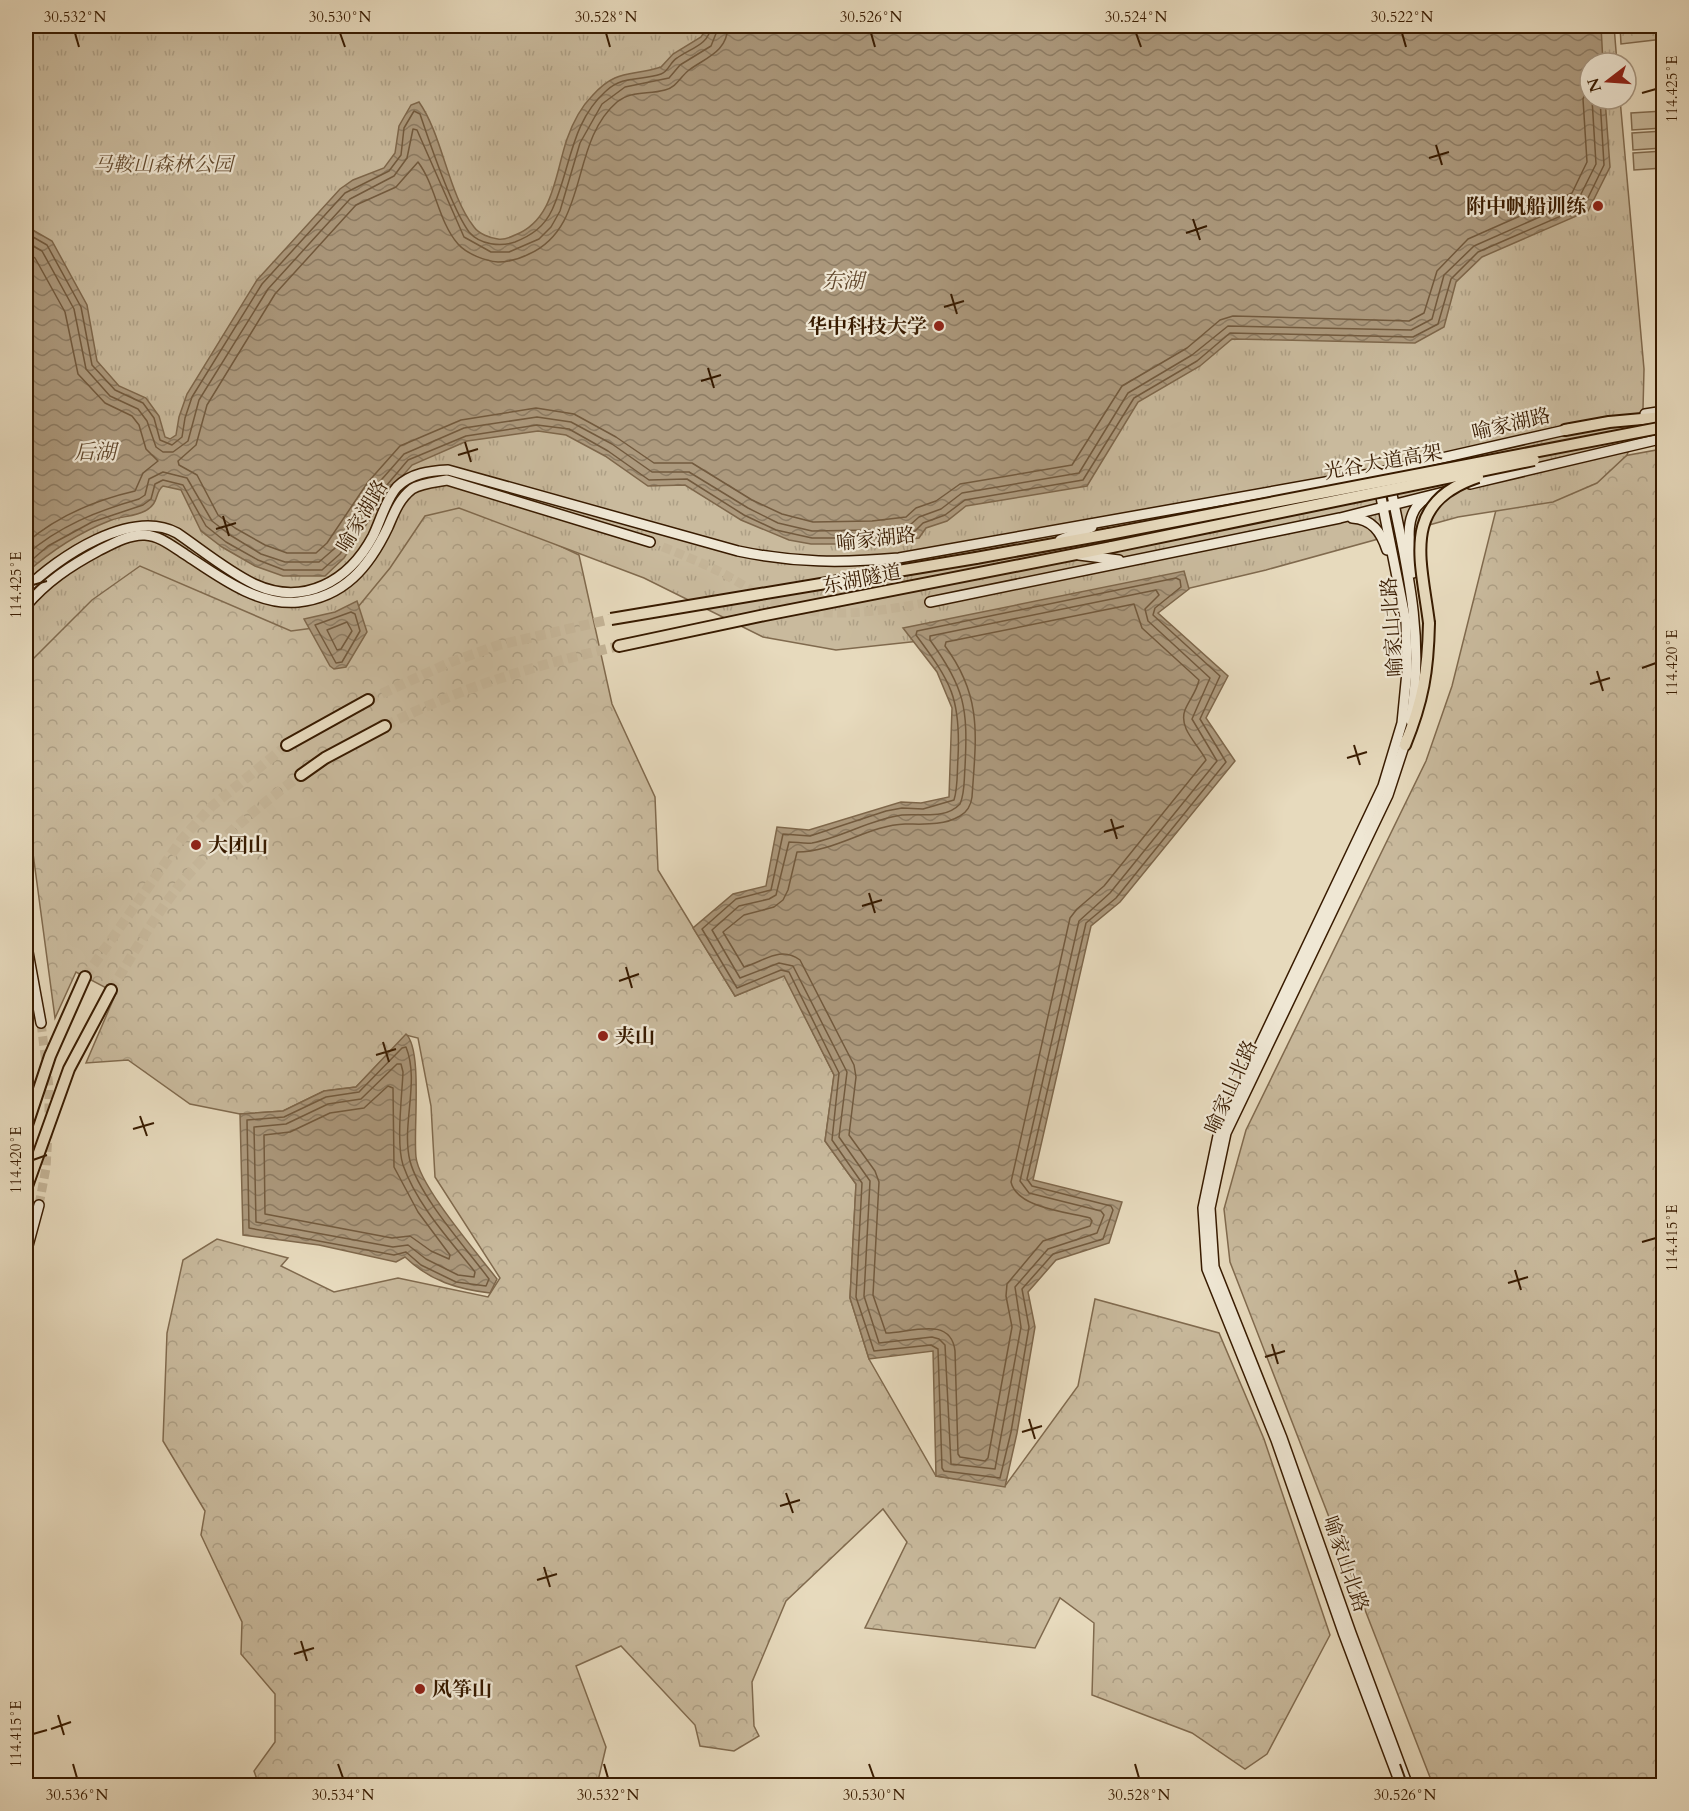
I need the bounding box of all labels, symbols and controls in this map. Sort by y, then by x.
text: 30.532°N [44,7,107,27]
text: 30.530°N [309,7,372,27]
text: 30.528°N [575,7,638,27]
text: 30.526°N [840,7,903,27]
text: 30.524°N [1105,7,1168,27]
text: 30.522°N [1371,7,1434,27]
north arrow [1578,51,1638,111]
text: 114.425°E [1662,56,1682,122]
text: N [1582,75,1607,95]
park label: 马鞍山森林公园 [93,151,236,178]
place label: 附中帆船训练 [1466,193,1586,220]
marker: 附中帆船训练 [1591,199,1605,213]
water label: 东湖 [822,267,868,296]
place label: 华中科技大学 [807,313,927,340]
marker: 华中科技大学 [932,319,946,333]
street label: 喻家湖路 [1469,402,1553,446]
water label: 后湖 [74,438,120,467]
street label: 光谷大道高架 [1322,438,1444,486]
street label: 喻家湖路 [330,475,394,557]
street label: 喻家湖路 [835,521,917,557]
text: 114.425°E [6,552,26,618]
street label: 东湖隧道 [820,558,904,600]
street label: 喻家山北路 [1375,576,1409,678]
text: 114.420°E [1662,630,1682,696]
place label: 大团山 [208,832,268,859]
marker: 大团山 [189,838,203,852]
place label: 夹山 [615,1023,655,1050]
marker: 夹山 [596,1029,610,1043]
street label: 喻家山北路 [1198,1036,1264,1138]
text: 114.420°E [6,1127,26,1193]
text: 114.415°E [1662,1205,1682,1271]
street label: 喻家山北路 [1317,1512,1375,1616]
place label: 风筝山 [432,1676,492,1703]
marker: 风筝山 [413,1682,427,1696]
text: 114.415°E [6,1701,26,1767]
text: 30.536°N [46,1785,109,1805]
text: 30.534°N [312,1785,375,1805]
text: 30.532°N [577,1785,640,1805]
text: 30.530°N [843,1785,906,1805]
text: 30.528°N [1108,1785,1171,1805]
text: 30.526°N [1374,1785,1437,1805]

